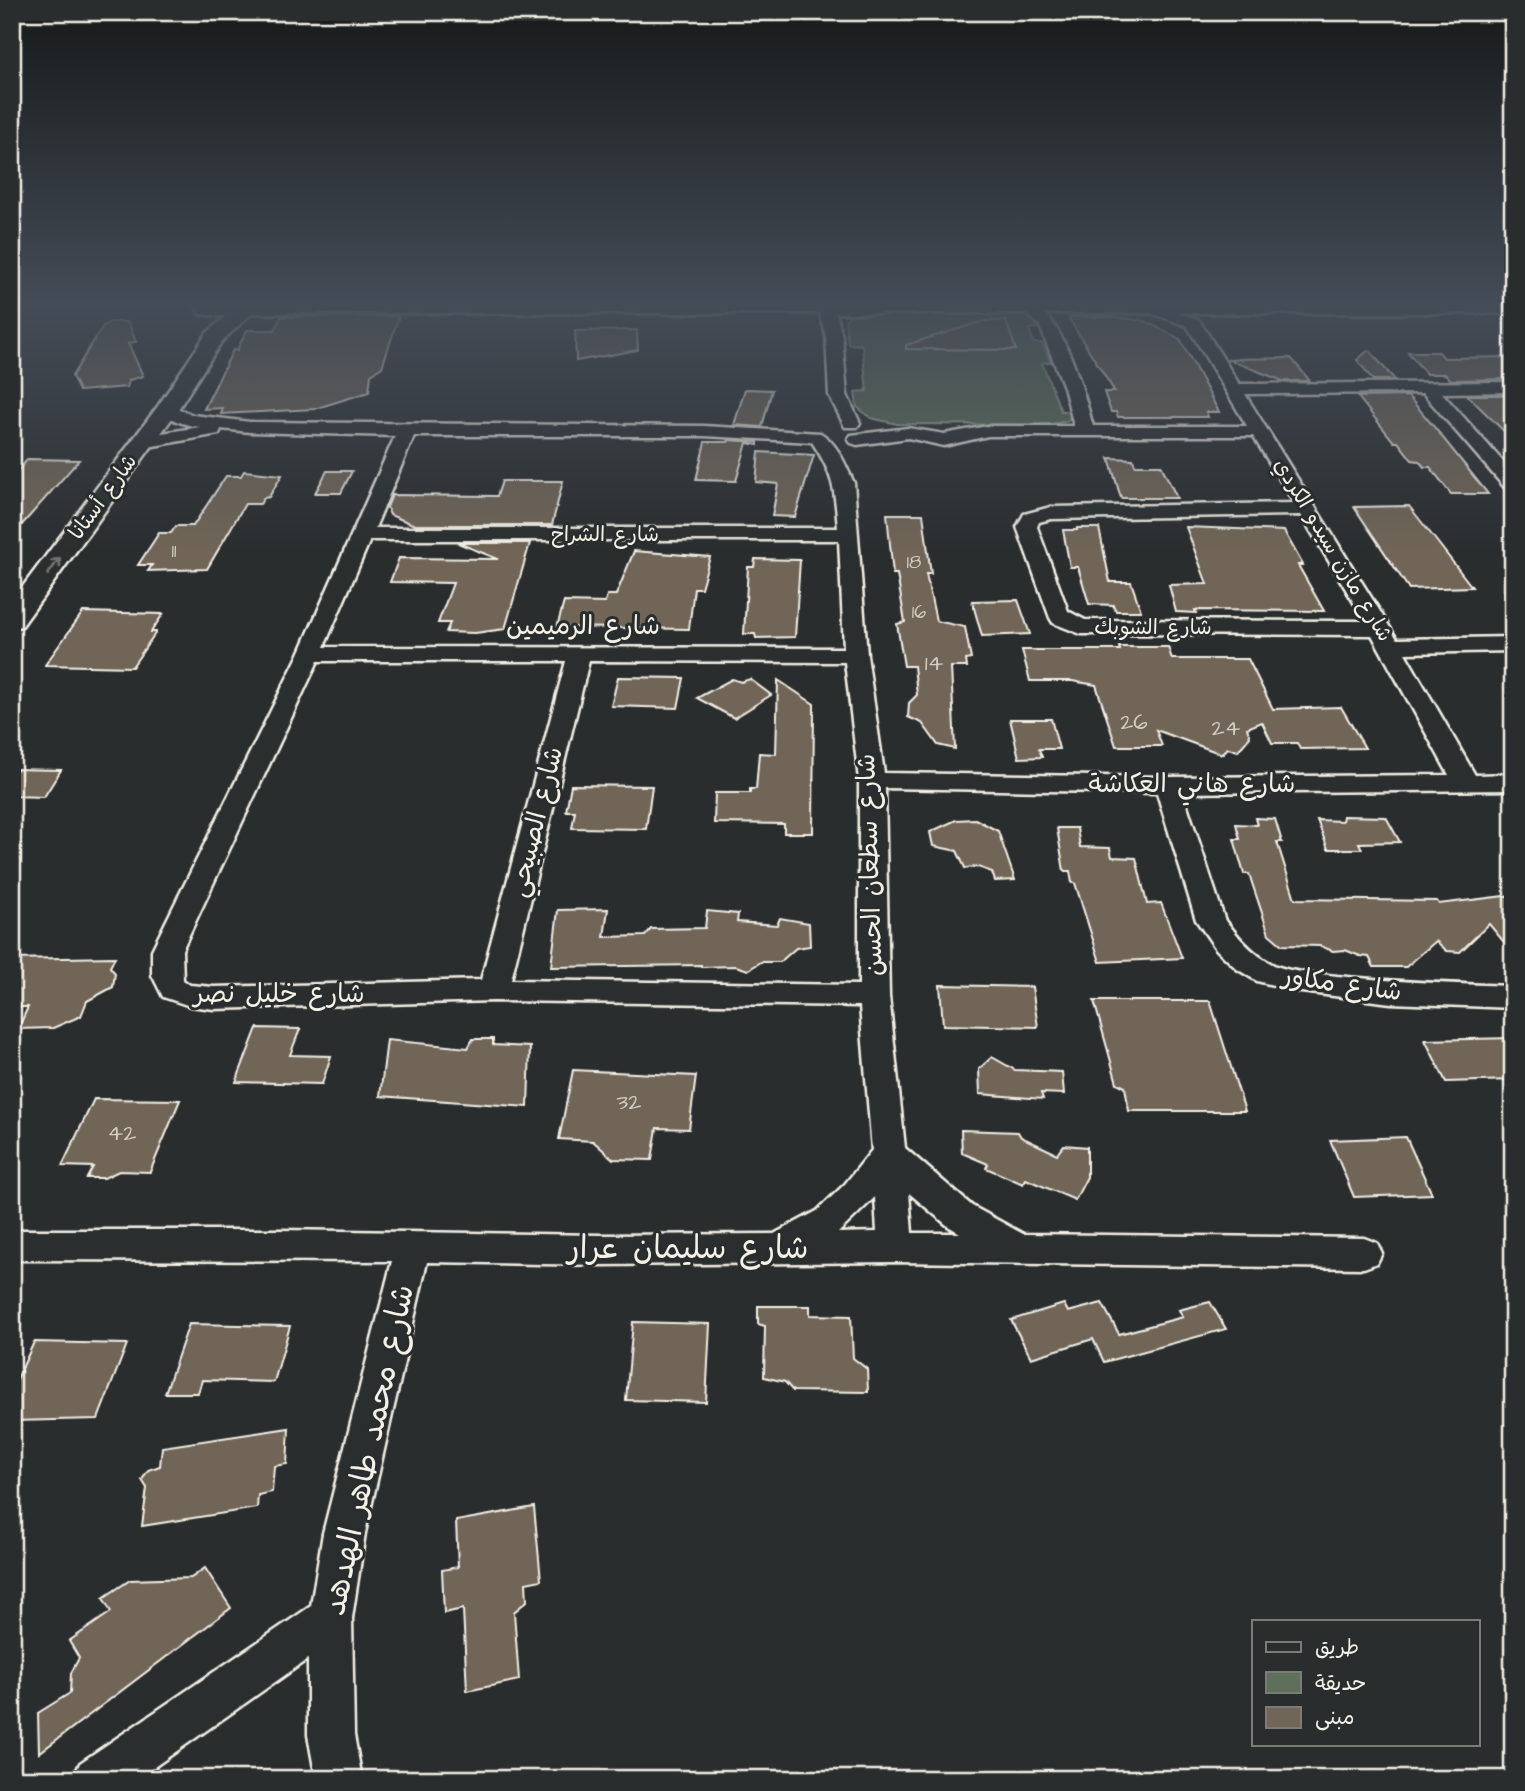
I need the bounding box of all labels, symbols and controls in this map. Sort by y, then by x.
street label: شارع أستانا [62,448,144,546]
street label: شارع مازن سيدو الكردي [1267,453,1399,647]
street label: شارع الشراح [551,520,659,549]
house number: 11 [172,538,177,565]
house number: 18 [907,549,921,576]
one-way arrow [46,557,61,575]
house number: 16 [912,599,926,626]
street label: شارع الرميمين [506,608,660,644]
street label: شارع الشوبك [1094,613,1212,642]
house number: 14 [925,647,944,679]
house number: 26 [1120,706,1148,738]
house number: 24 [1212,712,1241,744]
street label: شارع الصبيحي [500,743,576,902]
street label: شارع سطعان الحسن [848,753,892,977]
street label: شارع هاني العكاشة [1089,766,1295,806]
street label: شارع مكاور [1278,958,1404,1010]
street label: شارع خليل نصر [191,976,365,1012]
house number: 32 [617,1086,641,1118]
house number: 42 [108,1117,136,1149]
street label: شارع سليمان عرار [564,1226,809,1271]
street label: شارع محمد طاهر الهدهد [312,1280,426,1620]
legend [1252,1620,1480,1746]
text: طريق [1315,1633,1359,1662]
text: حديقة [1315,1669,1366,1698]
text: مبنى [1315,1703,1354,1732]

